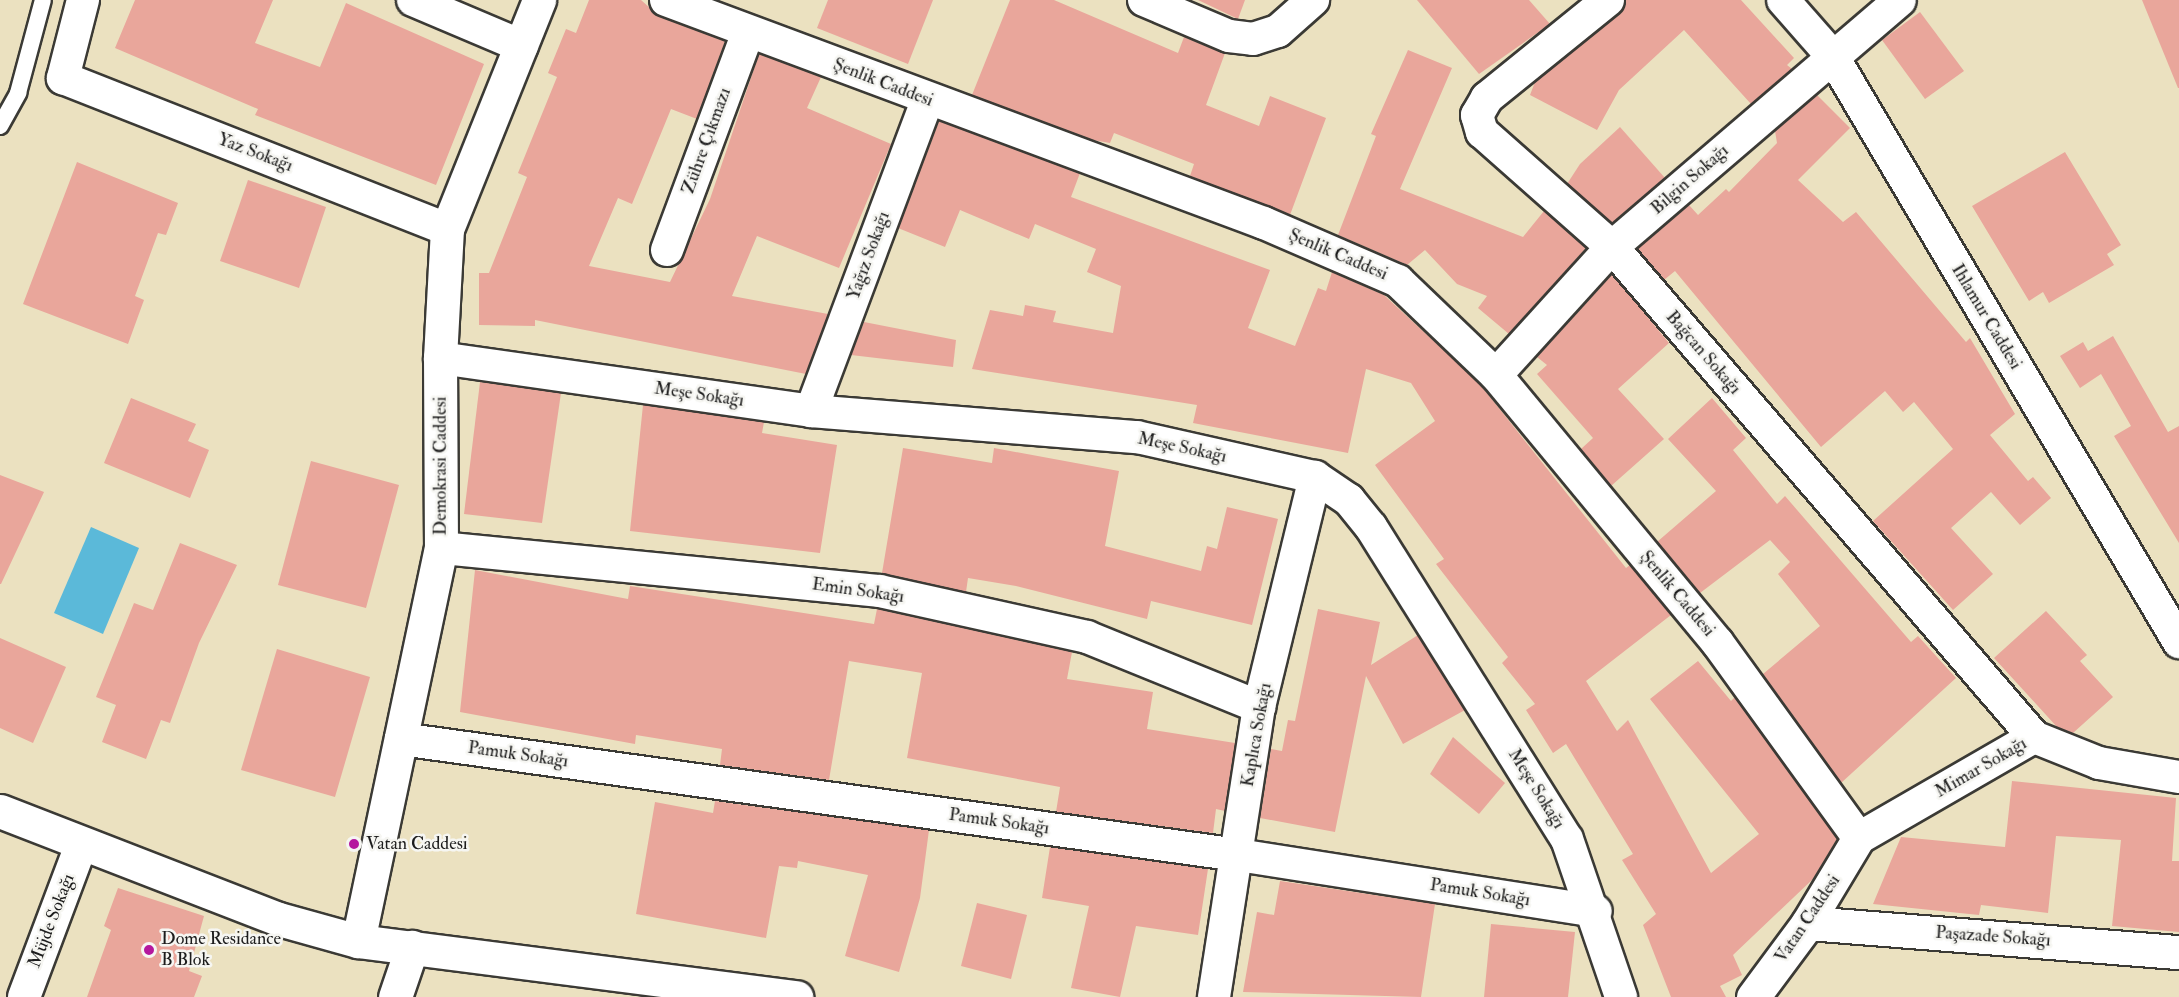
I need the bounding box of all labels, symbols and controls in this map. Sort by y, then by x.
street label: Şenlik Caddesi [830,54,936,112]
street label: Zühre Çıkmazı [678,85,736,197]
street label: Yaz Sokağı [214,129,296,177]
street label: Bilgin Sokağı [1647,140,1733,220]
street label: Yağız Sokağı [843,209,895,303]
street label: Şenlik Caddesi [1285,224,1391,286]
street label: Ihlamur Caddesi [1946,260,2026,374]
street label: Bağcan Sokağı [1661,307,1745,399]
street label: Meşe Sokağı [653,378,745,412]
street label: Demokrasi Caddesi [430,397,452,535]
street label: Meşe Sokağı [1136,428,1228,468]
street label: Şenlik Caddesi [1635,547,1719,641]
street label: Emin Sokağı [810,574,906,608]
street label: Kaplıca Sokağı [1237,681,1277,789]
street label: Mimar Sokağı [1931,733,2031,803]
street label: Pamuk Sokağı [466,737,570,773]
street label: Meşe Sokağı [1503,745,1569,833]
street label: Pamuk Sokağı [947,804,1051,840]
place label: Vatan Caddesi [366,833,468,855]
marker: Vatan Caddesi [347,837,361,851]
street label: Müjde Sokağı [24,871,80,971]
street label: Vatan Caddesi [1771,871,1845,967]
street label: Pamuk Sokağı [1428,874,1532,912]
street label: Paşazade Sokağı [1935,922,2051,952]
place label: Dome Residance B Blok [161,929,281,972]
marker: Dome Residance B Blok [142,943,156,957]

